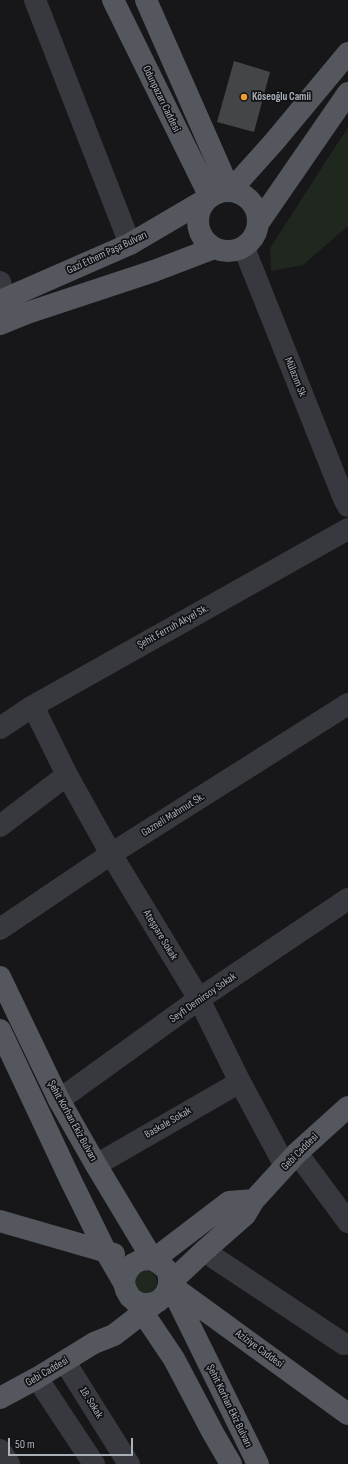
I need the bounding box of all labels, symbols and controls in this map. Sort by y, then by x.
street label: Odunpazarı Caddesi [139,64,183,134]
place label: Köseoğlu Camii [252,90,311,104]
marker: Köseoğlu Camii [239,92,249,102]
street label: Gazi Ethem Paşa Bulvarı [65,229,149,277]
street label: Mülazım Sk [281,355,309,399]
street label: Şehit Ferruh Akyel Sk. [135,602,211,652]
street label: Gazneli Mahmut Sk. [139,790,207,840]
street label: Ateşpare Sokak [140,908,180,962]
street label: Seyfi Demirsoy Sokak [167,970,239,1026]
street label: Şehit Korhan Ekiz Bulvarı [44,1078,100,1164]
street label: Baskale Sokak [142,1104,194,1142]
street label: Gebi Caddesi [279,1131,321,1173]
street label: Aziziye Caddesi [232,1327,286,1371]
street label: Gebi Caddesi [23,1354,71,1390]
street label: Şehit Korhan Ekiz Bulvarı [203,1362,255,1450]
street label: 18. Sokak [76,1385,106,1421]
scale bar [10,1430,135,1456]
text: 50 m [15,1437,35,1452]

